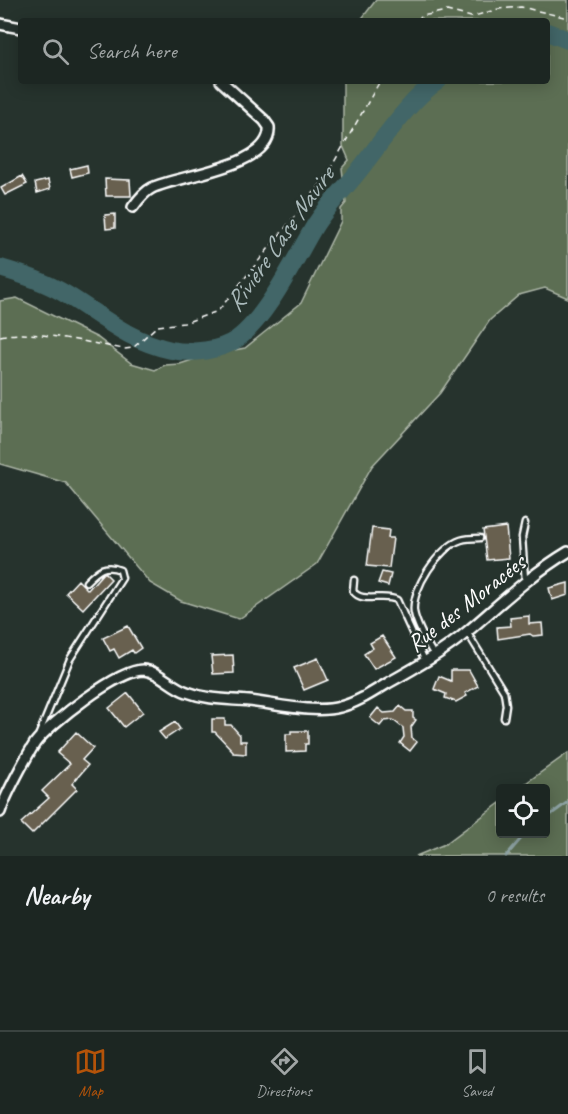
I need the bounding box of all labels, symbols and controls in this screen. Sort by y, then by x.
search box [18,18,550,84]
icon: search [39,35,72,68]
text: Search here [87,37,177,65]
water label: Rivière Case Navire [217,158,343,318]
street label: Rue des Moracées [401,546,533,659]
map controls [496,784,550,838]
button: locate [496,784,550,838]
text: Nearby [24,879,89,912]
text: 0 results [485,883,544,908]
tab: Map [74,1045,107,1101]
tab: Directions [256,1045,312,1101]
tab: Saved [461,1045,494,1101]

